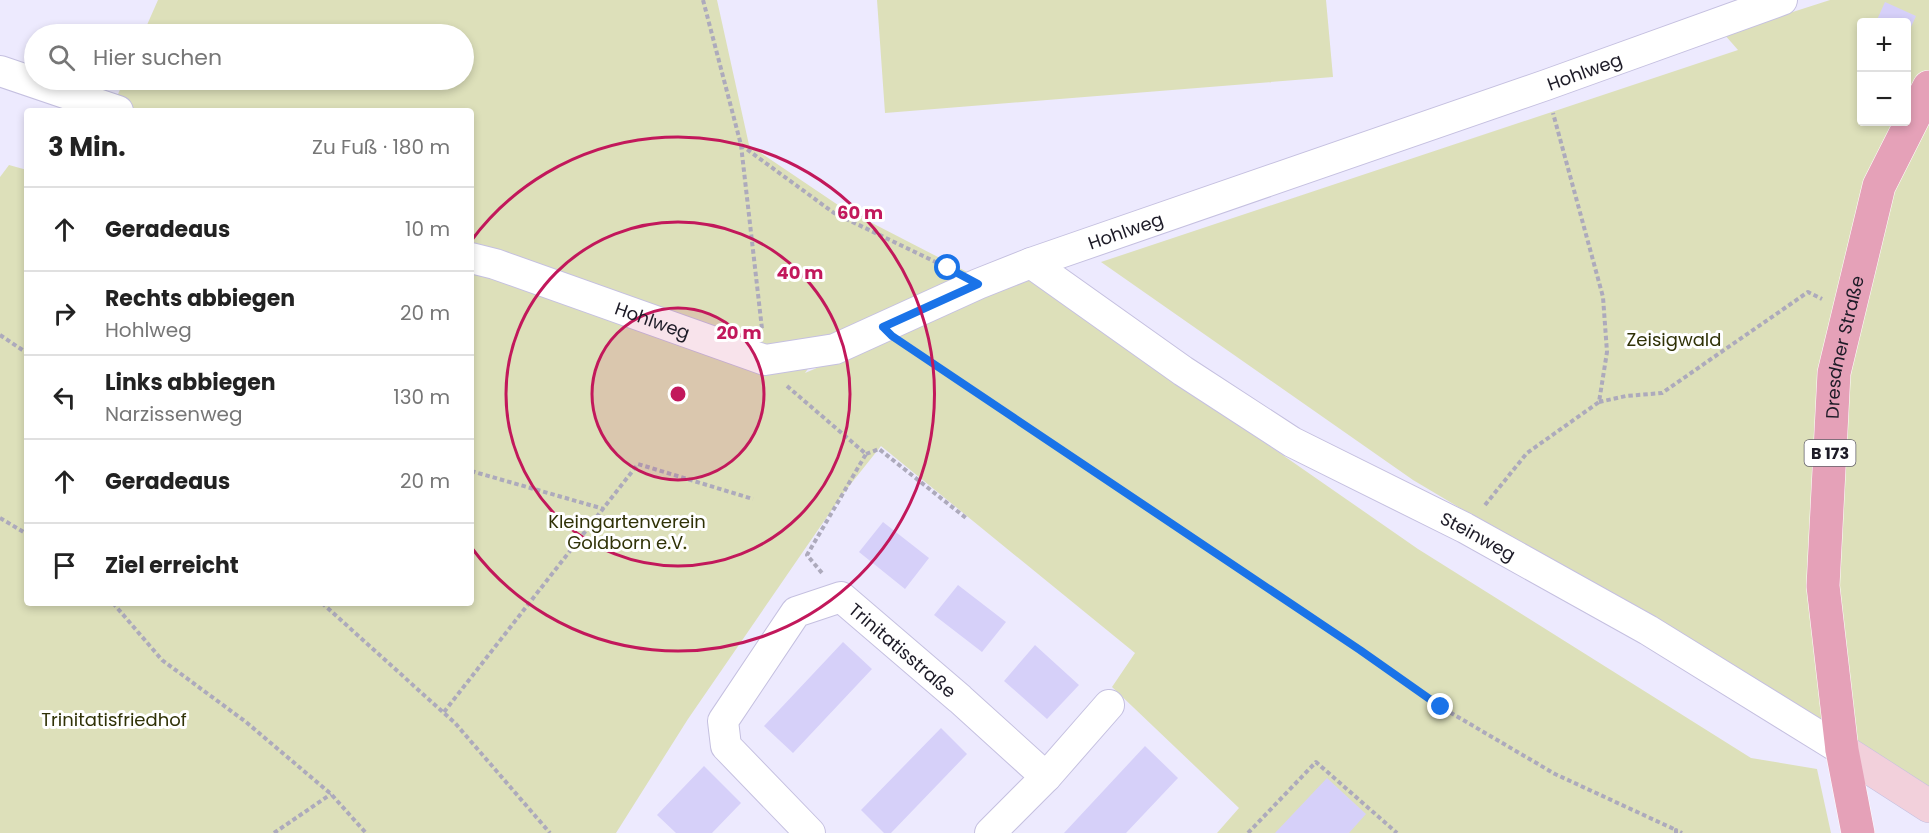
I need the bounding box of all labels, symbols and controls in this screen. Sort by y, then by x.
map controls [1857,18,1911,126]
button: + [1857,18,1911,72]
search box [24,24,474,90]
icon: search [45,41,78,74]
text: Hier suchen [93,42,222,73]
street label: Hohlweg [1543,46,1625,96]
button: − [1857,72,1911,126]
text: 3 Min. [48,129,126,165]
text: Zu Fuß · 180 m [312,133,450,161]
text: 60 m [837,200,883,225]
street label: Hohlweg [1084,206,1166,255]
icon: ahead [48,213,81,246]
text: Geradeaus [105,214,230,245]
text: 10 m [405,215,450,243]
route start [934,254,960,280]
text: 40 m [777,260,823,285]
street label: Dresdner Straße [1819,273,1870,419]
text: Rechts abbiegen [105,283,295,314]
street label: Hohlweg [612,295,694,345]
icon: right [48,297,81,330]
text: 20 m [400,299,450,327]
text: Hohlweg [105,316,192,344]
text: 20 m [717,320,761,345]
park label: Zeisigwald [1627,327,1721,352]
text: Links abbiegen [105,367,276,398]
icon: left [48,381,81,414]
text: 130 m [393,383,450,411]
centre of rings [668,384,688,404]
text: Narzissenweg [105,400,242,428]
road number: B 173 [1804,440,1856,466]
icon: ahead [48,465,81,498]
text: Geradeaus [105,466,230,497]
text: 20 m [400,467,450,495]
street label: Steinweg [1436,505,1520,566]
park label: Kleingartenverein Goldborn e.V. [548,509,706,555]
icon: arrive [48,549,81,582]
text: Ziel erreicht [105,550,239,581]
street label: Trinitatisstraße [844,597,962,703]
route end [1427,693,1453,719]
park label: Trinitatisfriedhof [41,707,187,732]

